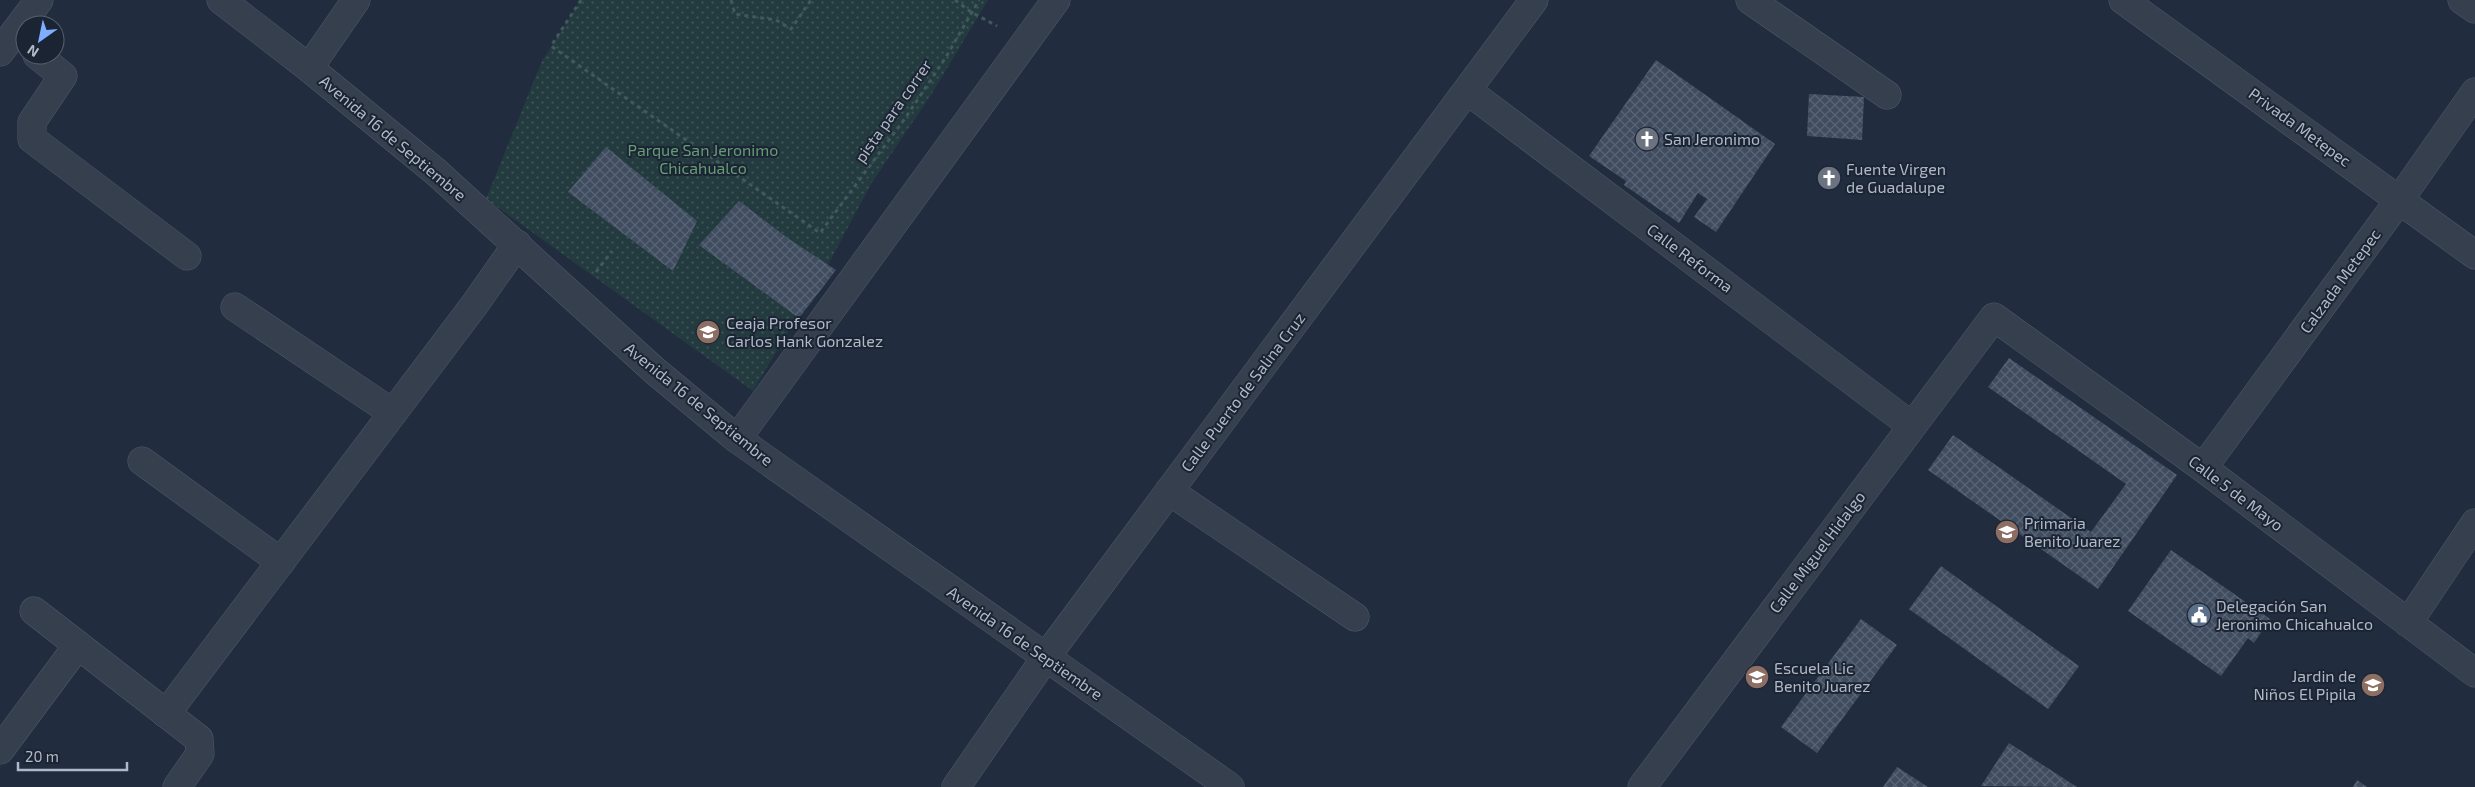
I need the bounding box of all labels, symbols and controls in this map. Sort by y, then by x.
north arrow [15,15,65,65]
text: N [24,41,42,61]
street label: pista para correr [850,55,935,166]
street label: Avenida 16 de Septiembre [316,71,470,204]
street label: Privada Metepec [2246,83,2355,170]
church icon: San Jeronimo [1634,126,1660,152]
place label: San Jeronimo [1664,129,1760,148]
park label: Parque San Jeronimo Chicahualco [628,140,778,177]
place label: Fuente Virgen de Guadalupe [1846,159,1946,196]
church icon: Fuente Virgen de Guadalupe [1816,165,1842,191]
street label: Calle Reforma [1644,219,1737,296]
street label: Calzada Metepec [2295,225,2384,337]
street label: Calle Puerto de Salina Cruz [1177,308,1309,475]
place label: Ceaja Profesor Carlos Hank Gonzalez [726,313,883,350]
school or university icon: Ceaja Profesor Carlos Hank Gonzalez [695,319,721,345]
street label: Avenida 16 de Septiembre [621,338,777,469]
street label: Calle 5 de Mayo [2185,451,2287,534]
street label: Calle Miguel Hidalgo [1765,487,1869,616]
place label: Primaria Benito Juarez [2024,513,2121,550]
school or university icon: Primaria Benito Juarez [1994,519,2020,545]
street label: Avenida 16 de Septiembre [944,582,1107,703]
place label: Delegación San Jeronimo Chicahualco [2216,596,2373,633]
public building icon: Delegación San Jeronimo Chicahualco [2186,602,2212,628]
place label: Escuela Lic Benito Juarez [1774,658,1871,695]
school or university icon: Escuela Lic Benito Juarez [1744,664,1770,690]
place label: Jardin de Niños El Pipila [2254,666,2356,703]
school or university icon: Jardin de Niños El Pipila [2360,672,2386,698]
scale bar [18,740,126,772]
text: 20 m [25,747,59,765]

